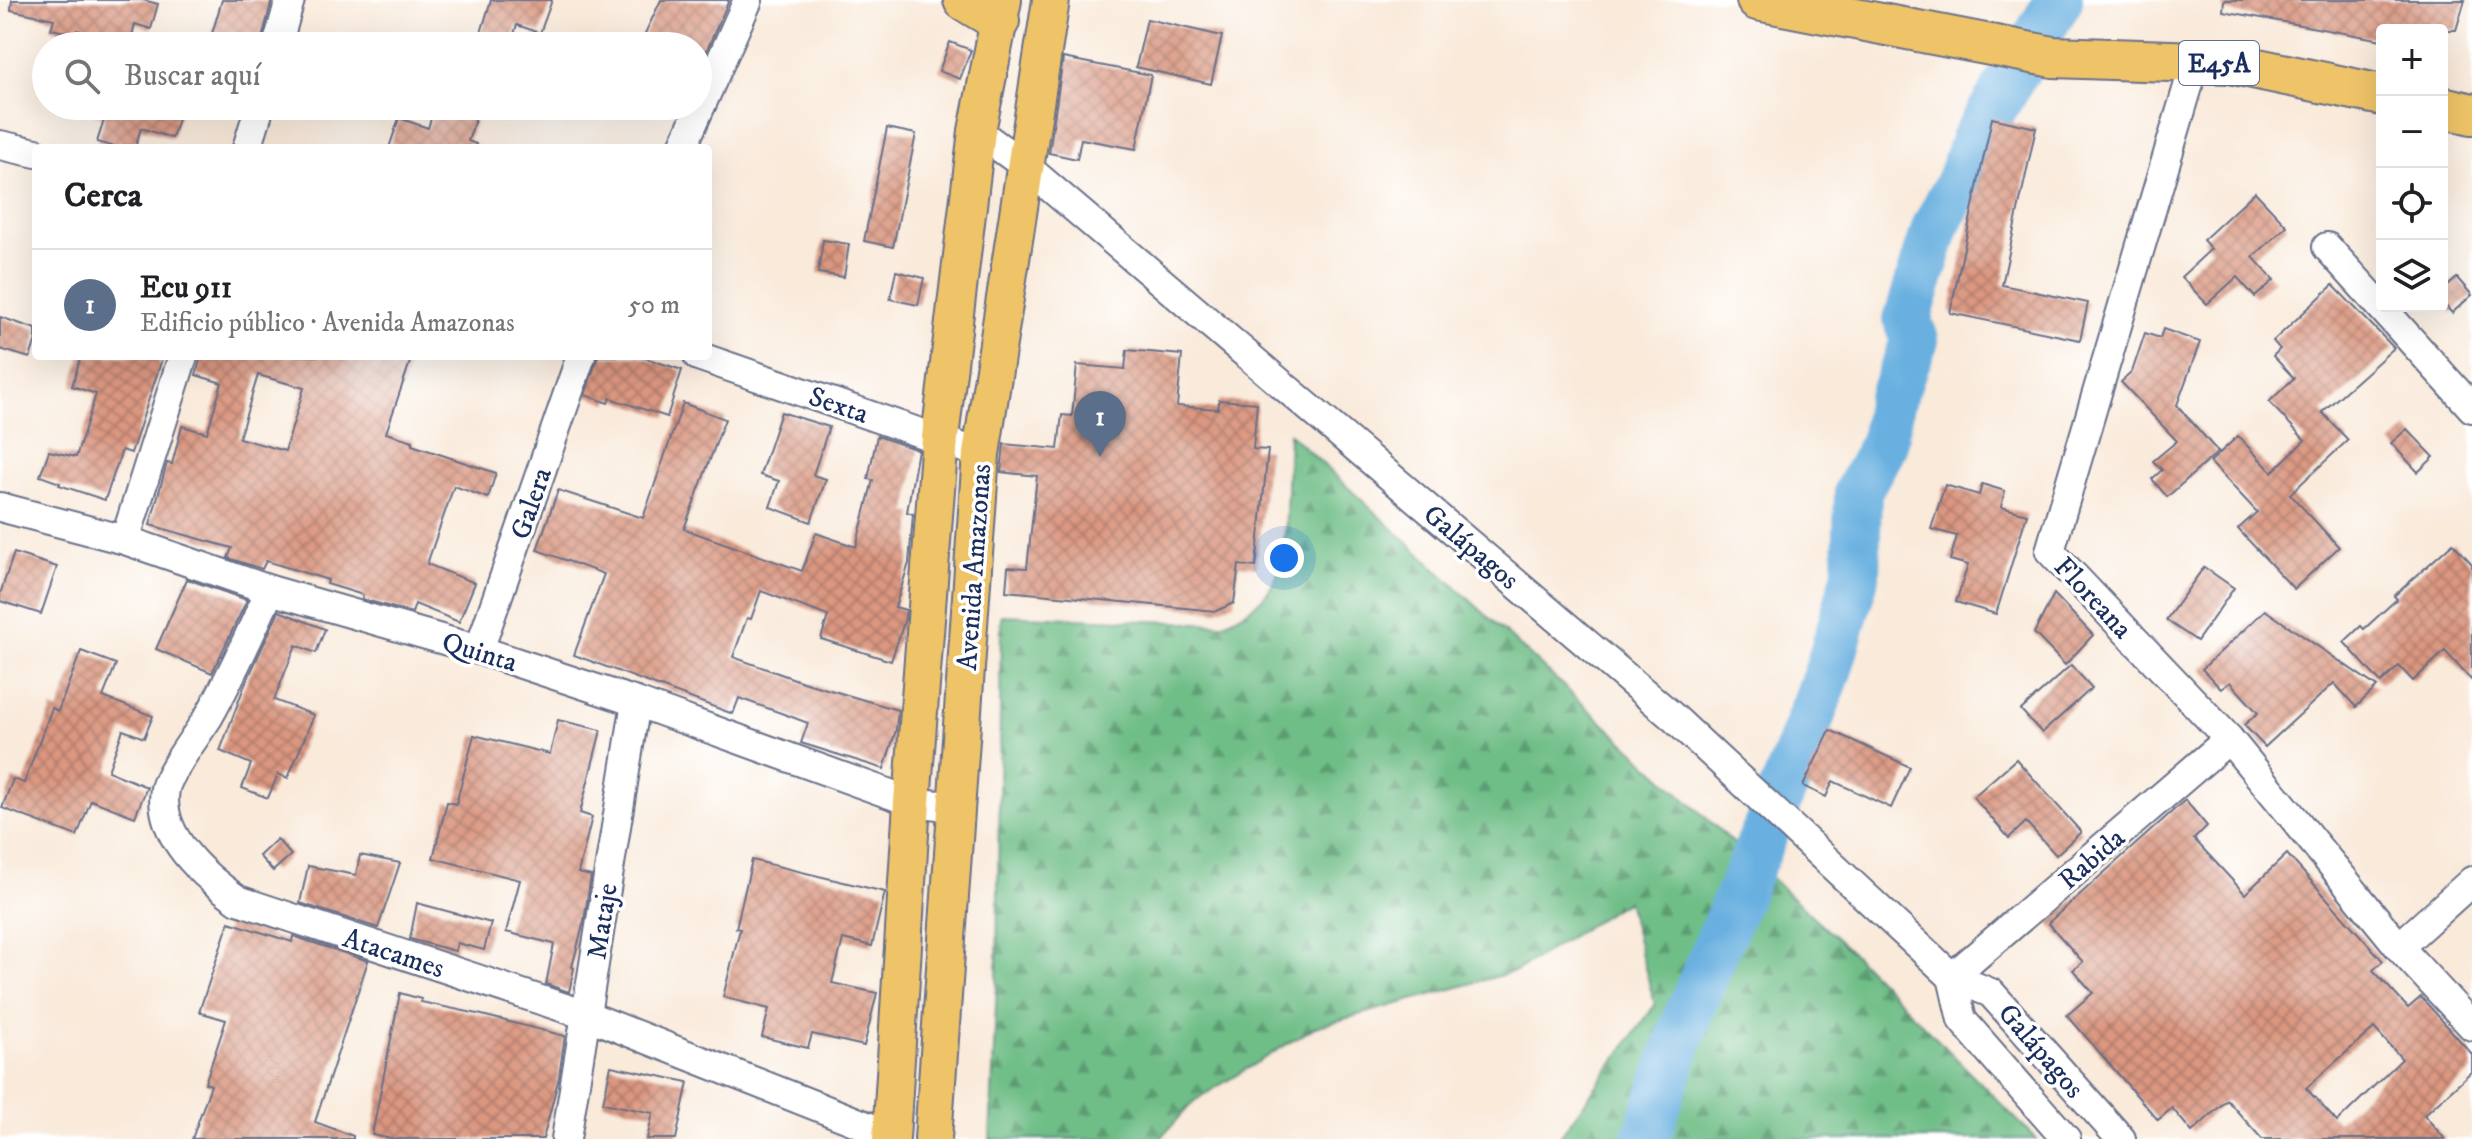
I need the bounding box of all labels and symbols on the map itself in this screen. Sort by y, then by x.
road number: E45A [2179,41,2259,85]
street label: Sexta [804,379,873,432]
pin: 1 [1074,391,1126,457]
street label: Galera [503,463,560,544]
street label: Avenida Amazonas [950,463,999,672]
street label: Galápagos [1416,497,1526,597]
your location [1264,538,1304,578]
street label: Floreana [2046,550,2140,646]
street label: Quinta [438,624,522,680]
street label: Rabida [2052,821,2132,898]
street label: Mataje [579,881,626,962]
street label: Atacames [338,921,449,986]
street label: Galápagos [1990,996,2092,1106]

